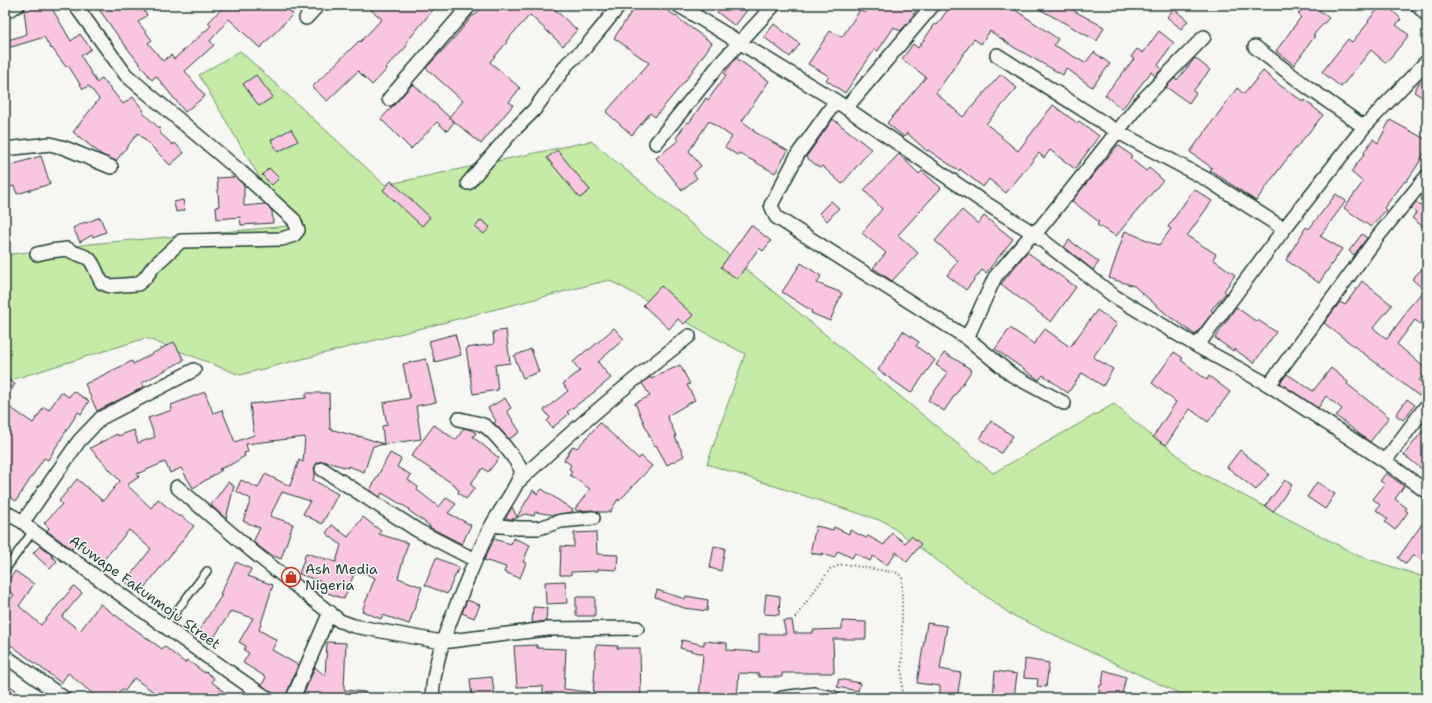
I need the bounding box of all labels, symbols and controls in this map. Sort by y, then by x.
street label: Afuwape Fakunmoju Street [66,531,224,653]
place label: Ash Media Nigeria [305,560,378,594]
shop icon: Ash Media Nigeria [280,566,302,588]

